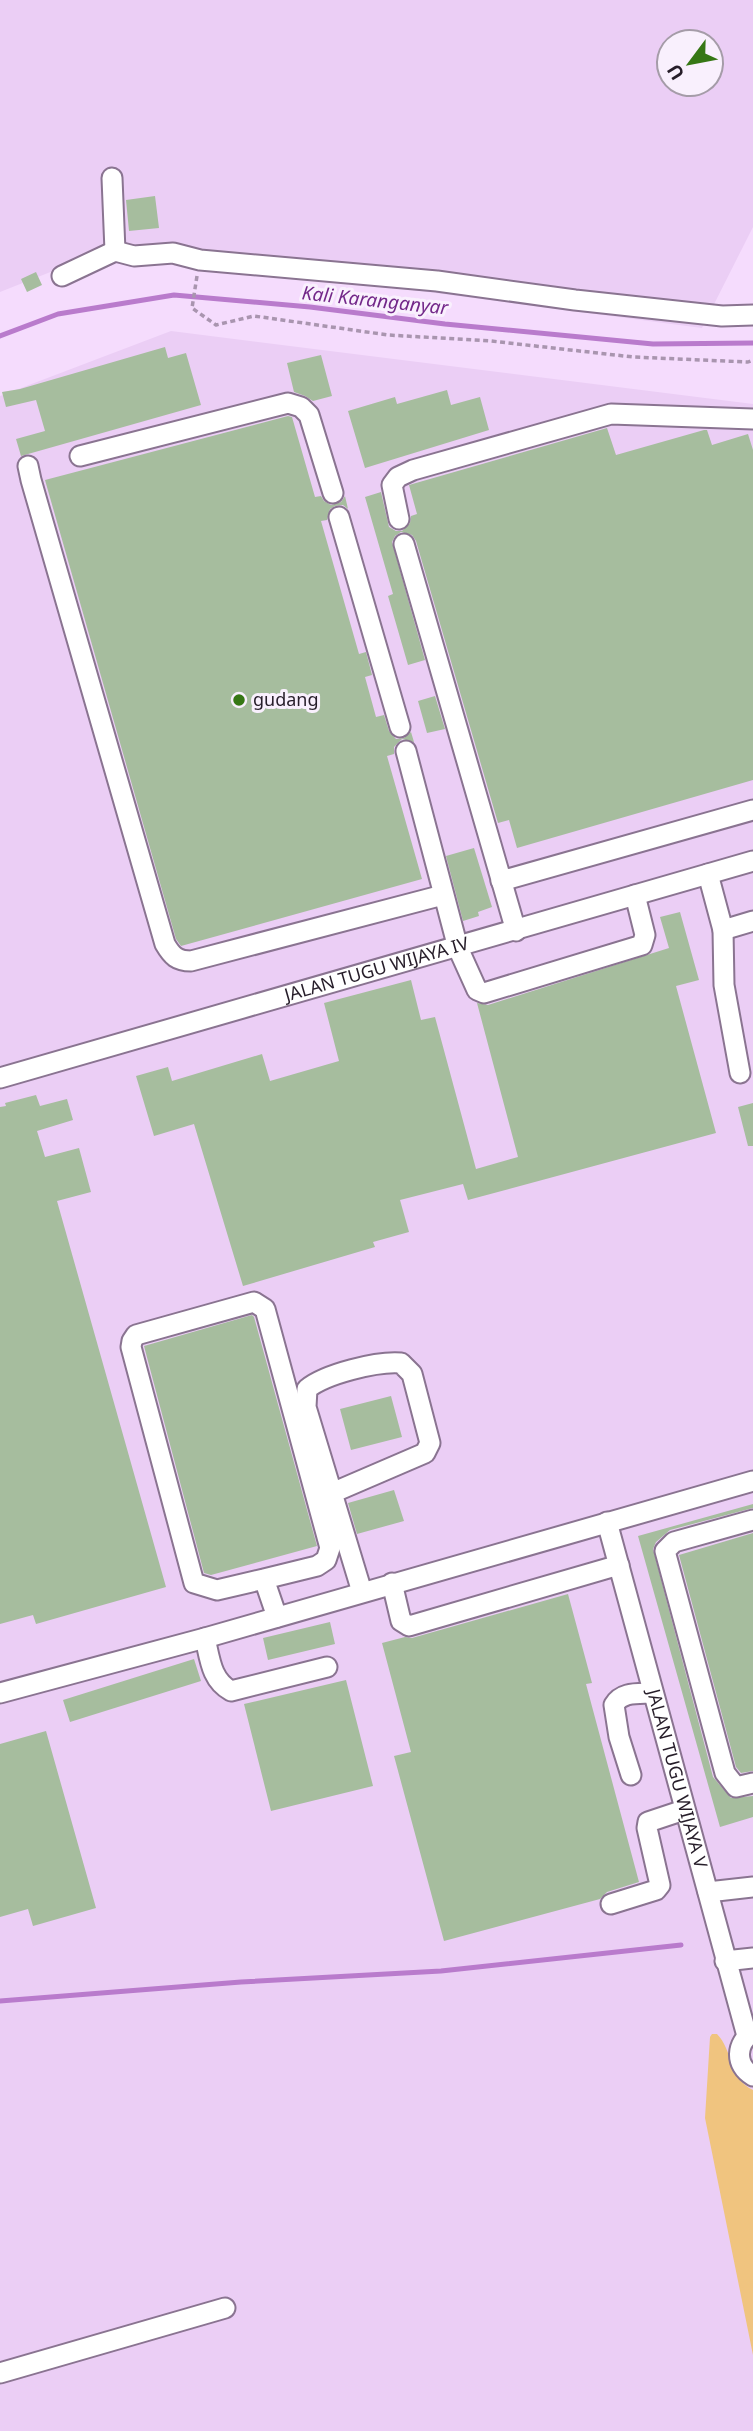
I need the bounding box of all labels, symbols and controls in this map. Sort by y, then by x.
north arrow [655,28,725,98]
text: U [661,59,690,85]
water label: Kali Karanganyar [301,279,451,321]
place label: gudang [253,687,319,711]
marker: gudang [231,692,247,708]
street label: JALAN TUGU WIJAYA IV [280,931,471,1007]
street label: JALAN TUGU WIJAYA V [642,1684,714,1871]

